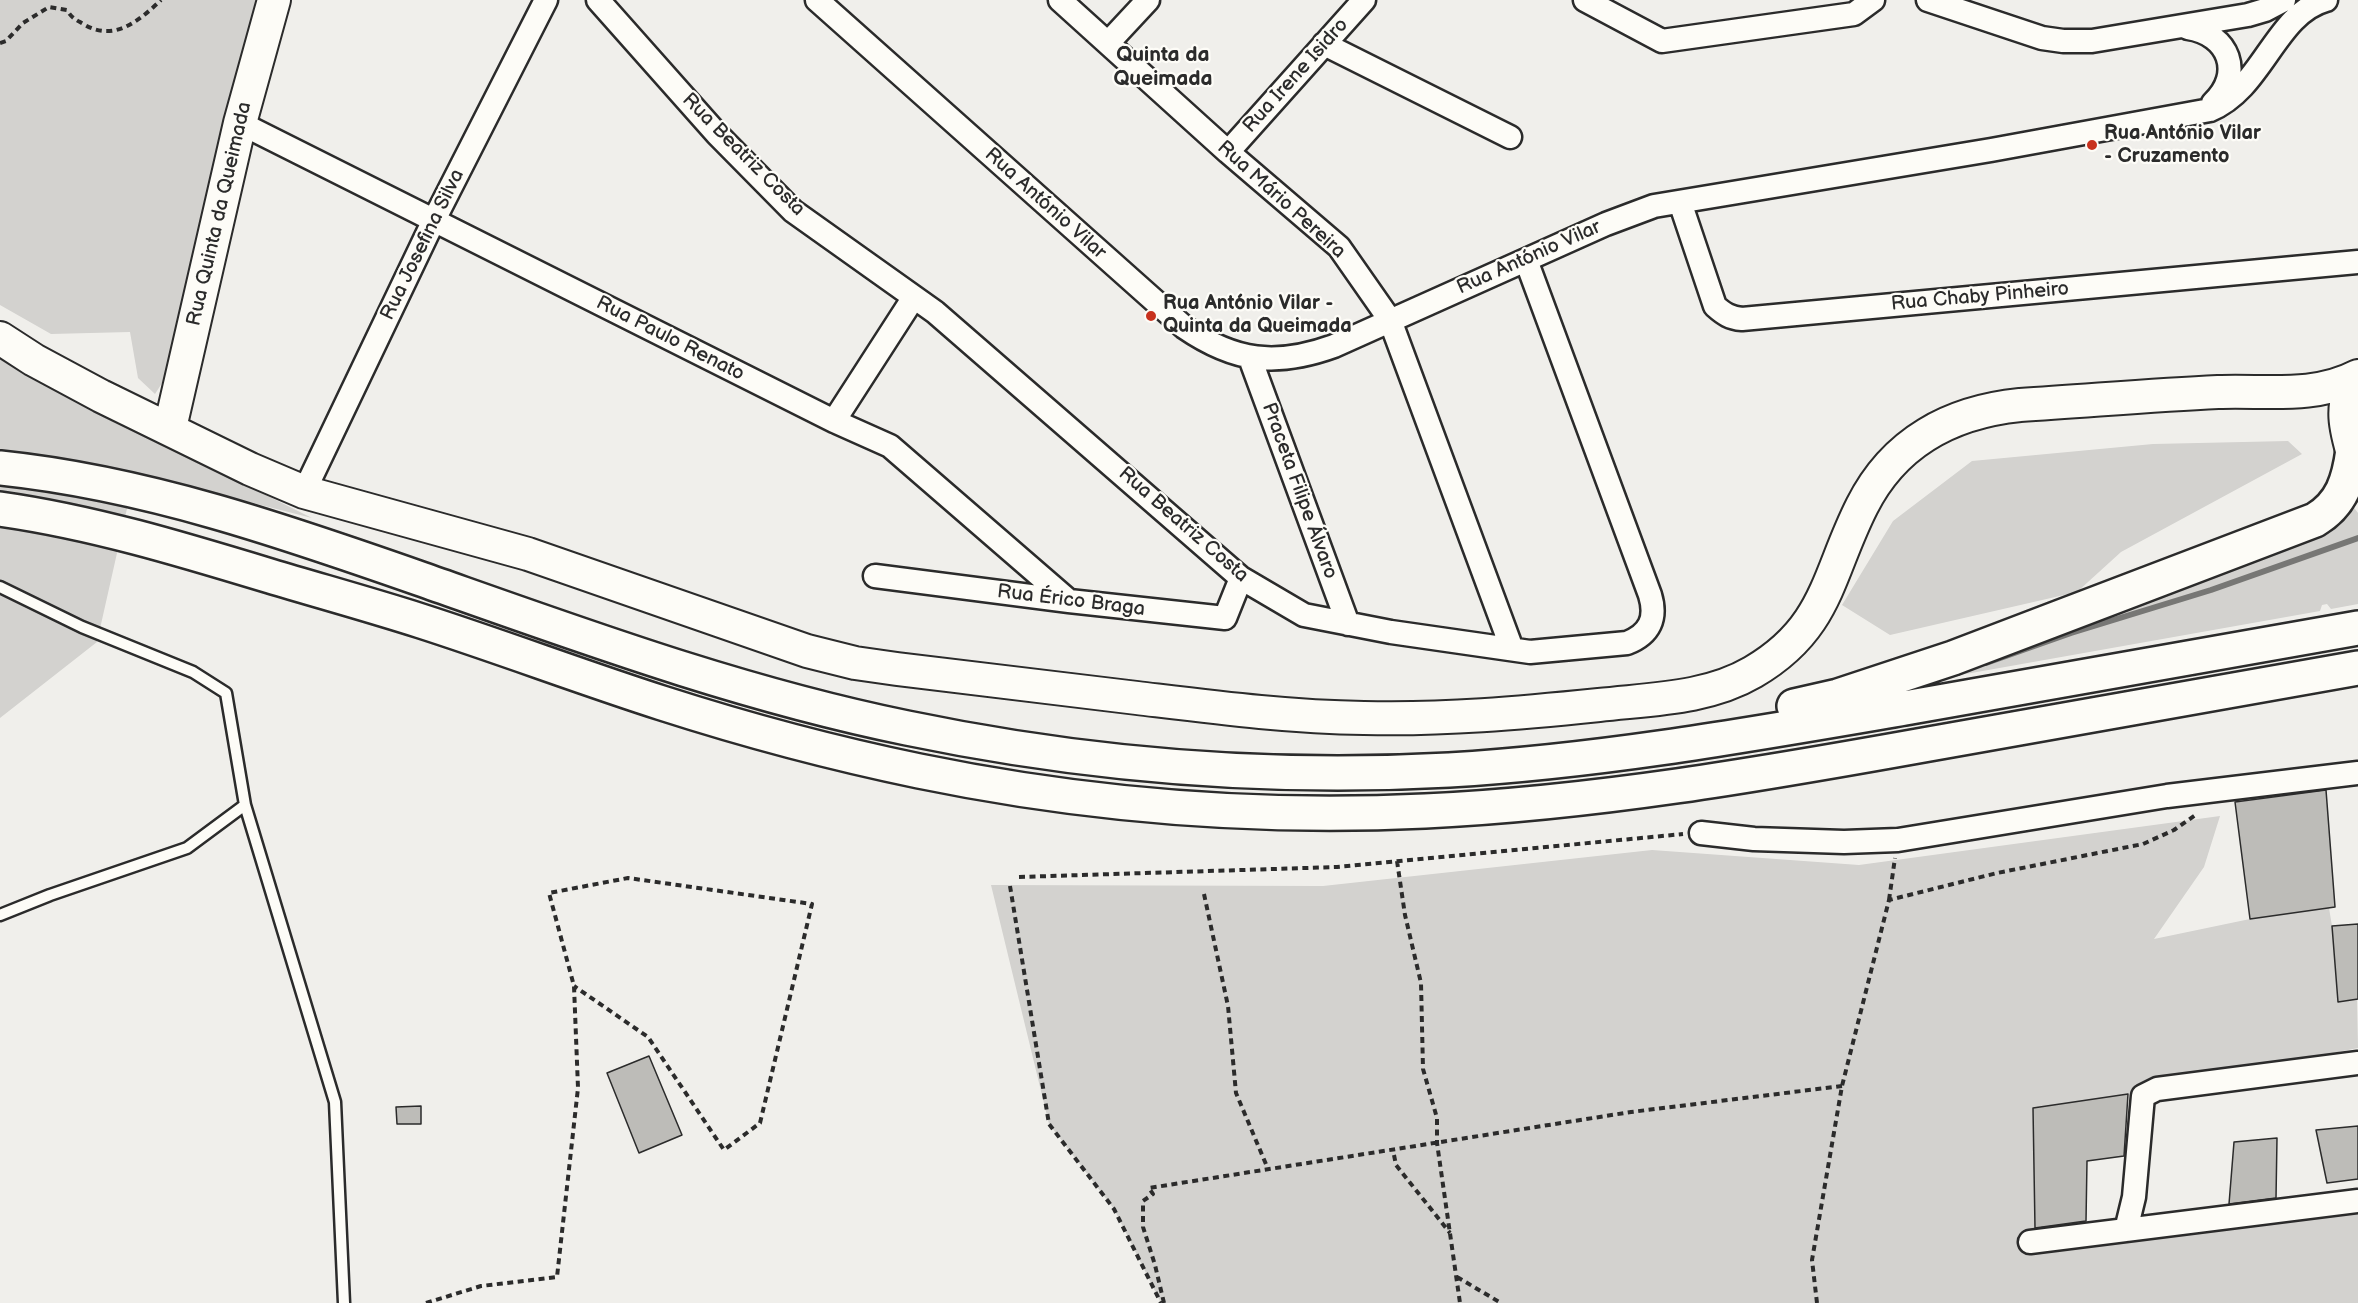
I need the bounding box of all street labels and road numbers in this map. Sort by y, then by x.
street label: Rua Irene Isidro [1238,14,1354,138]
street label: Rua Beatriz Costa [676,88,810,222]
street label: Rua Quinta da Queimada [183,100,257,328]
street label: Rua Mário Pereira [1212,136,1350,264]
street label: Rua António Vilar [979,143,1111,265]
street label: Rua Josefina Silva [376,166,470,324]
street label: Rua António Vilar [1453,215,1605,301]
street label: Rua Chaby Pinheiro [1890,277,2070,317]
street label: Rua Paulo Renato [592,291,748,387]
street label: Praceta Filipe Álvaro [1256,400,1342,582]
street label: Rua Beatriz Costa [1113,462,1253,588]
street label: Rua Érico Braga [996,580,1146,622]

